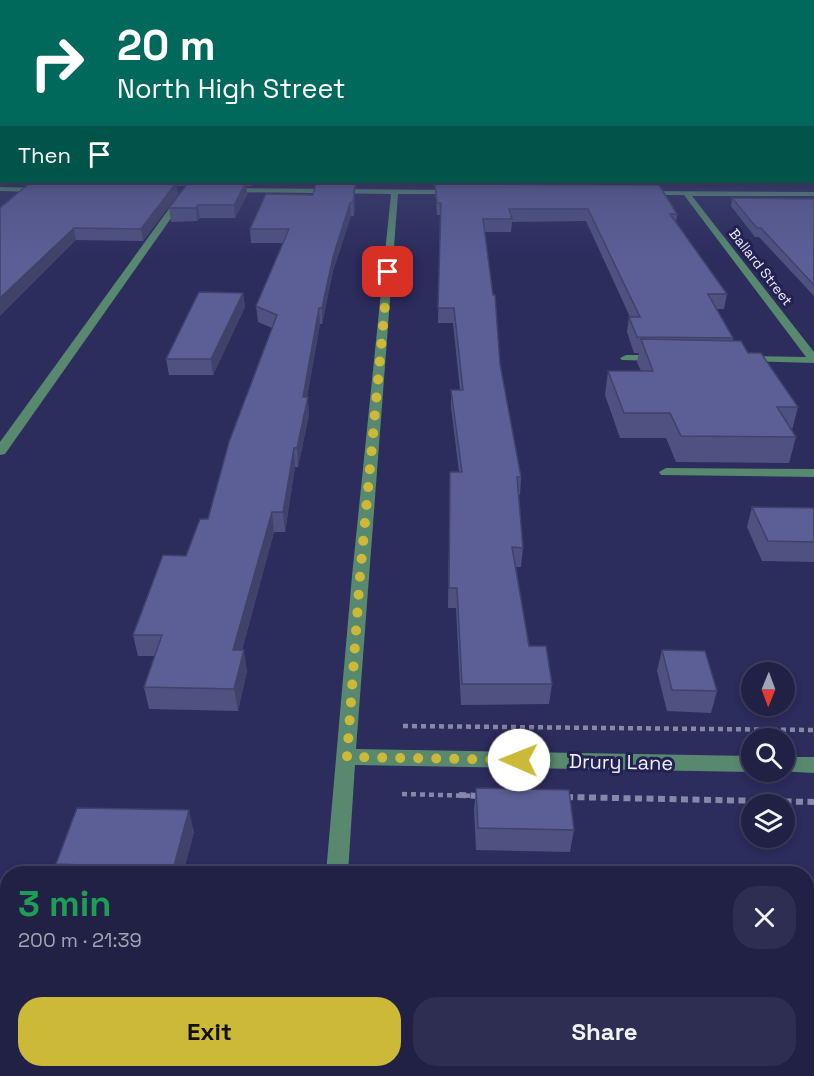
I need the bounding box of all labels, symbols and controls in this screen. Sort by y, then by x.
text: 20 m [117,19,216,72]
icon: right [18,24,96,102]
text: North High Street [117,71,345,106]
icon: arrive [83,138,116,171]
text: Then [18,141,71,169]
street label: Ballard Street [725,225,797,309]
pin [362,246,413,297]
icon: arrive [371,255,404,288]
north arrow [741,662,795,716]
map controls [741,662,795,848]
position arrow [487,728,551,792]
button: search [741,728,795,782]
street label: Drury Lane [569,748,673,776]
button: layers [741,794,795,848]
text: 3 min [18,881,112,927]
button: close [733,886,796,949]
text: 200 m · 21:39 [18,927,142,953]
button: Exit [18,997,401,1066]
button: Share [413,997,796,1066]

